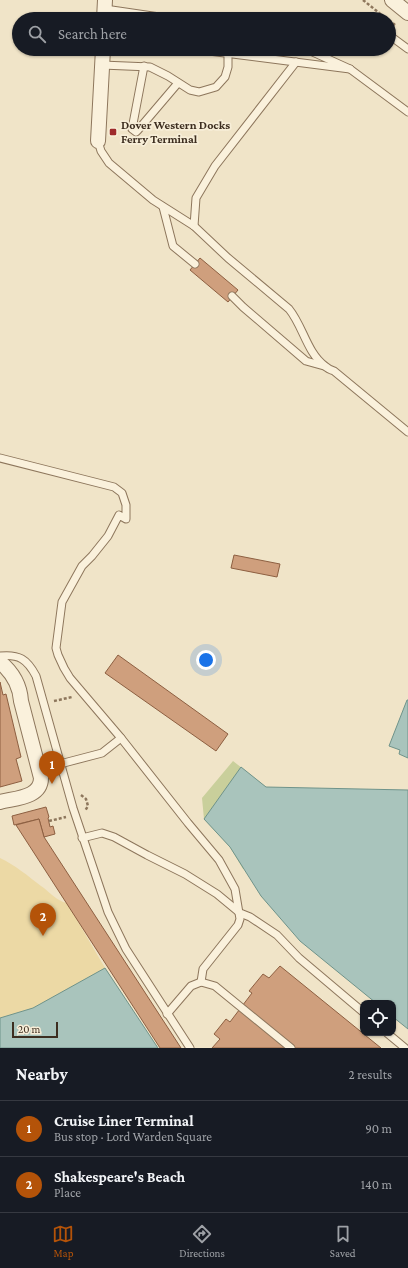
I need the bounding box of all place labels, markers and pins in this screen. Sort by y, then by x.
place label: Dover Western Docks Ferry Terminal [121,118,230,146]
marker: Dover Western Docks Ferry Terminal [108,127,118,137]
pin: 1 [39,751,65,784]
pin: 2 [30,903,56,936]

